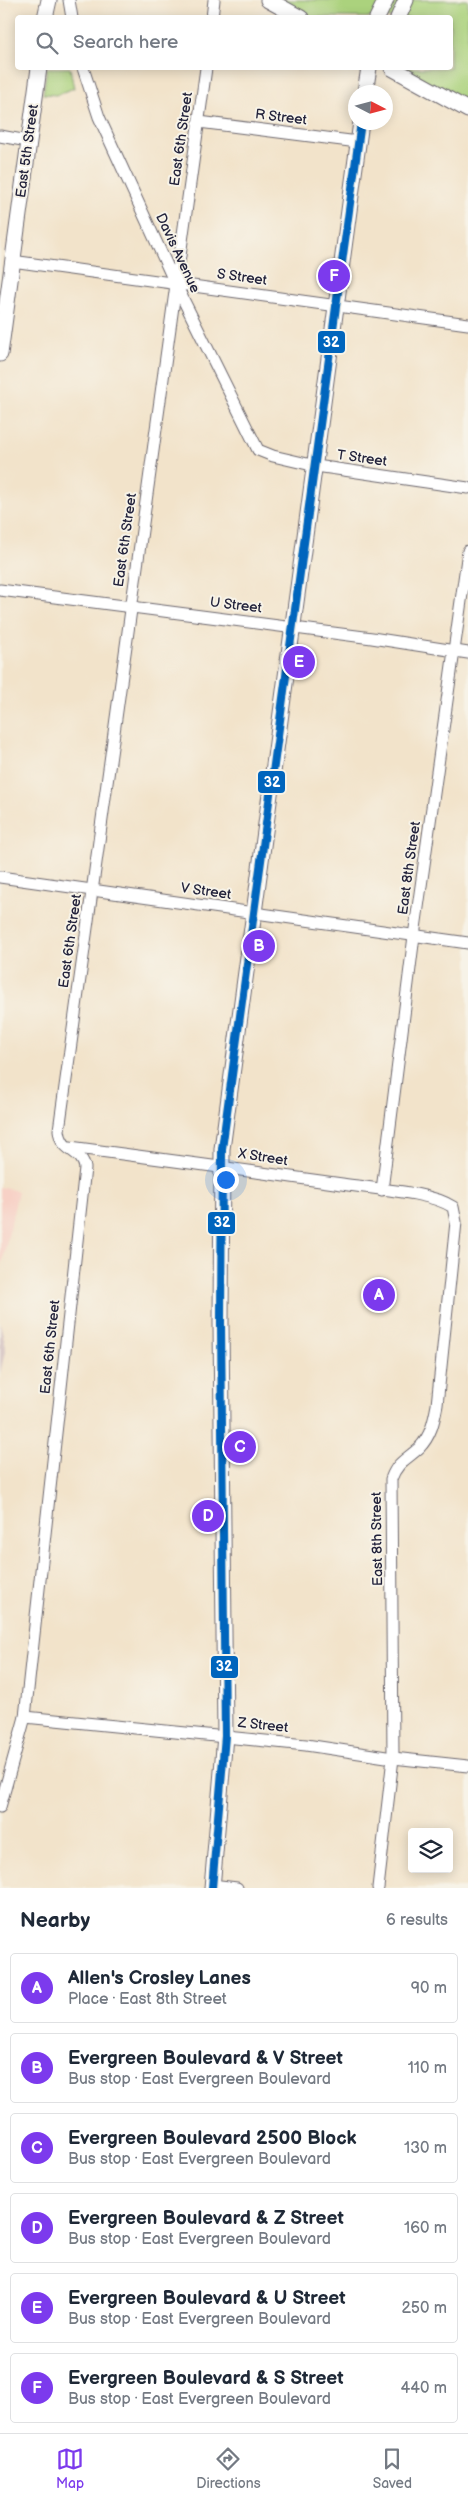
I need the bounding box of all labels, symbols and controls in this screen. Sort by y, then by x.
search box [15,15,453,70]
icon: search [33,29,61,57]
text: Search here [73,31,178,54]
north arrow [348,85,393,130]
street label: East 6th Street [166,90,196,187]
street label: East 5th Street [12,103,42,199]
street label: R Street [254,105,308,129]
street label: Davis Avenue [152,211,204,295]
pin: F [318,257,350,295]
street label: S Street [216,265,269,289]
line badge: 32 [317,330,346,354]
text: 32 [323,334,340,351]
street label: T Street [336,446,389,470]
street label: East 6th Street [110,491,140,588]
street label: U Street [209,593,264,617]
pin: E [283,643,315,681]
line badge: 32 [257,770,286,794]
text: 32 [264,774,281,791]
street label: East 8th Street [394,819,424,916]
street label: V Street [180,879,233,903]
street label: East 6th Street [55,892,85,989]
pin: B [243,927,275,965]
street label: X Street [236,1145,290,1169]
your location [213,1167,239,1193]
line badge: 32 [207,1211,236,1235]
text: 32 [214,1214,231,1231]
pin: A [363,1276,395,1314]
street label: East 6th Street [37,1298,63,1395]
pin: C [224,1428,256,1466]
street label: East 8th Street [368,1491,386,1586]
pin: D [192,1497,224,1535]
line badge: 32 [210,1655,239,1679]
text: 32 [216,1658,233,1675]
street label: Z Street [236,1714,290,1736]
map controls [408,1828,453,1873]
button: layers [408,1828,453,1873]
text: Nearby [20,1908,90,1933]
text: 6 results [386,1911,448,1930]
text: Allen's Crosley Lanes [68,1967,251,1990]
text: A [32,1979,42,1998]
text: 90 m [411,1979,447,1998]
text: Place · East 8th Street [68,1990,227,2009]
text: Evergreen Boulevard & V Street [68,2047,343,2070]
text: B [31,2059,43,2078]
text: 110 m [408,2059,447,2078]
text: Bus stop · East Evergreen Boulevard [68,2070,331,2089]
text: Evergreen Boulevard 2500 Block [68,2127,357,2150]
text: C [31,2139,43,2158]
text: 130 m [404,2139,447,2158]
text: Bus stop · East Evergreen Boulevard [68,2150,331,2169]
text: Evergreen Boulevard & Z Street [68,2207,344,2230]
text: D [31,2219,43,2238]
text: 160 m [404,2219,447,2238]
text: Bus stop · East Evergreen Boulevard [68,2230,331,2249]
text: Evergreen Boulevard & U Street [68,2287,346,2310]
text: E [32,2299,42,2318]
text: 250 m [401,2299,447,2318]
text: Bus stop · East Evergreen Boulevard [68,2310,331,2329]
text: Evergreen Boulevard & S Street [68,2367,344,2390]
text: F [32,2379,42,2398]
text: 440 m [401,2379,447,2398]
text: Bus stop · East Evergreen Boulevard [68,2390,331,2409]
tab: Map [56,2445,84,2492]
tab: Directions [196,2445,261,2492]
tab: Saved [373,2445,412,2492]

